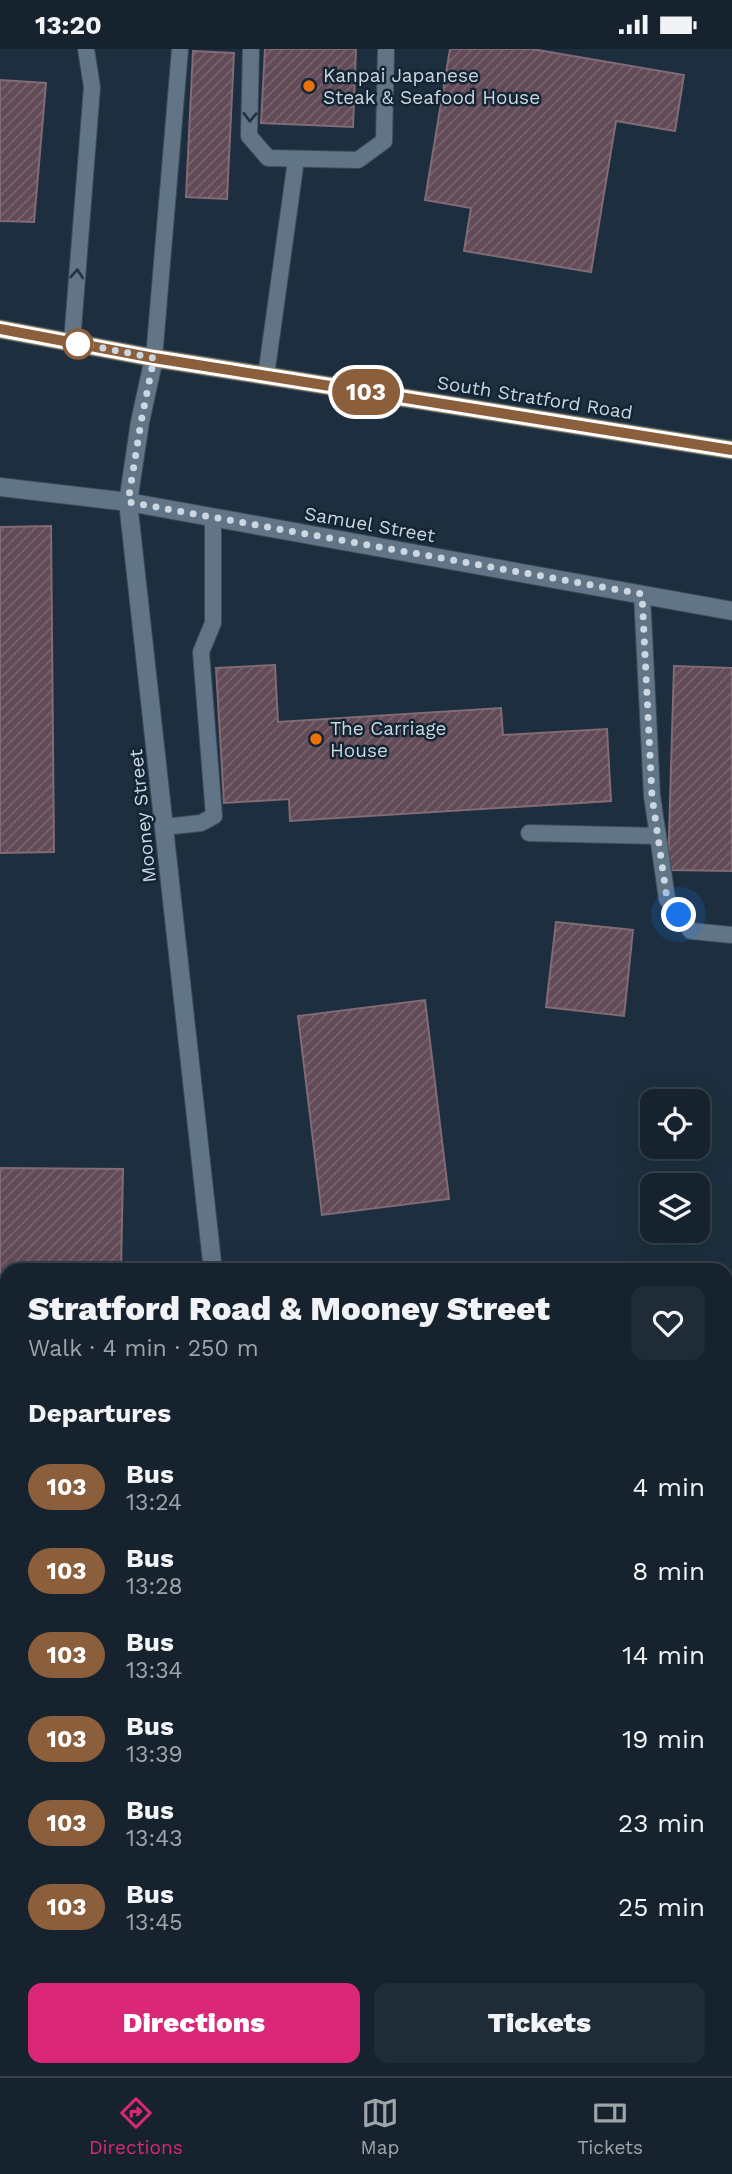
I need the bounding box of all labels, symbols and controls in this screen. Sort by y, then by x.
text: 13:20 [35,10,102,40]
place label: Kanpai Japanese Steak & Seafood House [323,64,540,109]
marker: Kanpai Japanese Steak & Seafood House [301,78,317,94]
one-way arrow [242,112,257,123]
one-way arrow [69,269,84,280]
unlabelled marker [63,329,93,359]
line badge: 103 [326,369,406,415]
street label: South Stratford Road [435,371,634,424]
text: 103 [346,378,386,406]
street label: Samuel Street [303,502,437,547]
place label: The Carriage House [330,717,446,762]
marker: The Carriage House [308,731,324,747]
street label: Mooney Street [124,748,161,884]
your location [661,897,696,932]
map controls [640,1089,710,1243]
button: locate [640,1089,710,1159]
button: layers [640,1173,710,1243]
button: heart [631,1286,705,1360]
text: Stratford Road & Mooney Street [28,1289,550,1328]
text: Walk · 4 min · 250 m [28,1335,259,1362]
text: Departures [28,1398,171,1428]
text: Bus [126,1459,174,1489]
text: 4 min [632,1472,705,1502]
text: 103 [47,1473,86,1501]
text: 13:24 [126,1489,182,1516]
text: Bus [126,1543,174,1573]
text: 8 min [632,1556,705,1586]
text: 103 [47,1557,86,1585]
text: 13:28 [126,1573,183,1600]
text: Bus [126,1627,174,1657]
text: 14 min [622,1640,705,1670]
text: 103 [47,1641,86,1669]
text: 13:34 [126,1657,183,1684]
text: Bus [126,1711,174,1741]
text: 19 min [622,1724,705,1754]
text: 103 [47,1725,86,1753]
text: 13:39 [126,1741,183,1768]
text: Bus [126,1795,174,1825]
text: 23 min [618,1808,705,1838]
text: 103 [47,1809,86,1837]
text: 13:43 [126,1825,183,1852]
text: Bus [126,1879,174,1909]
text: 25 min [618,1892,705,1922]
text: 103 [47,1893,86,1921]
text: 13:45 [126,1909,183,1936]
button: Directions [28,1983,360,2063]
button: Tickets [374,1983,705,2063]
tab: Directions [89,2094,183,2159]
tab: Map [361,2094,399,2159]
tab: Tickets [577,2094,643,2159]

